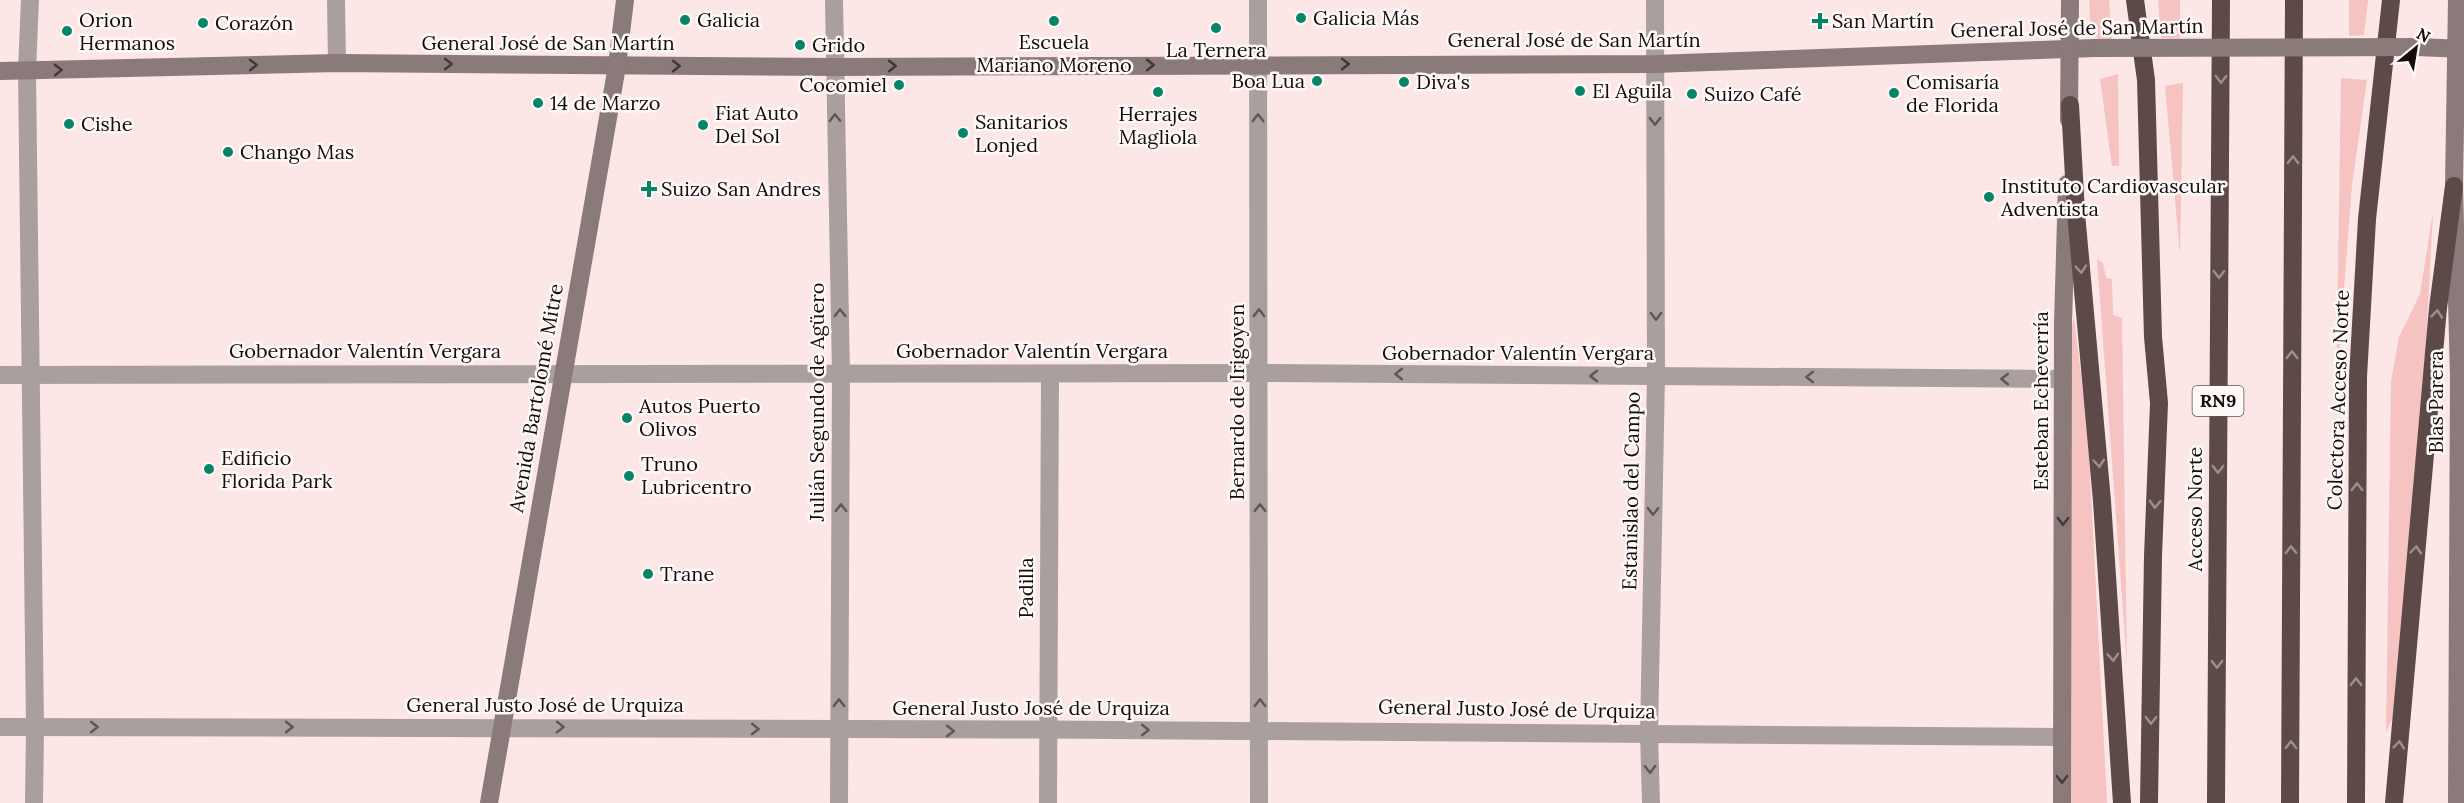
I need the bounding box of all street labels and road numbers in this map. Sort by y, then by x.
street label: General José de San Martín [1950,13,2204,42]
street label: General José de San Martín [1447,27,1701,52]
street label: General José de San Martín [421,30,675,55]
street label: Avenida Bartolomé Mitre [503,281,568,515]
street label: Julián Segundo de Agüero [804,282,829,523]
street label: Colectora Acceso Norte [2321,289,2354,511]
street label: Bernardo de Irigoyen [1224,304,1249,500]
street label: Esteban Echeverría [2028,311,2053,491]
street label: Gobernador Valentín Vergara [229,338,501,363]
street label: Gobernador Valentín Vergara [896,338,1168,363]
street label: Gobernador Valentín Vergara [1382,340,1654,365]
street label: Blas Parera [2423,350,2448,454]
road number: RN9 [2192,386,2244,416]
street label: Estanislao del Campo [1616,391,1645,591]
street label: Acceso Norte [2182,446,2207,572]
street label: Padilla [1013,557,1038,619]
street label: General Justo José de Urquiza [406,692,684,717]
street label: General Justo José de Urquiza [1378,694,1656,723]
street label: General Justo José de Urquiza [892,695,1170,720]

